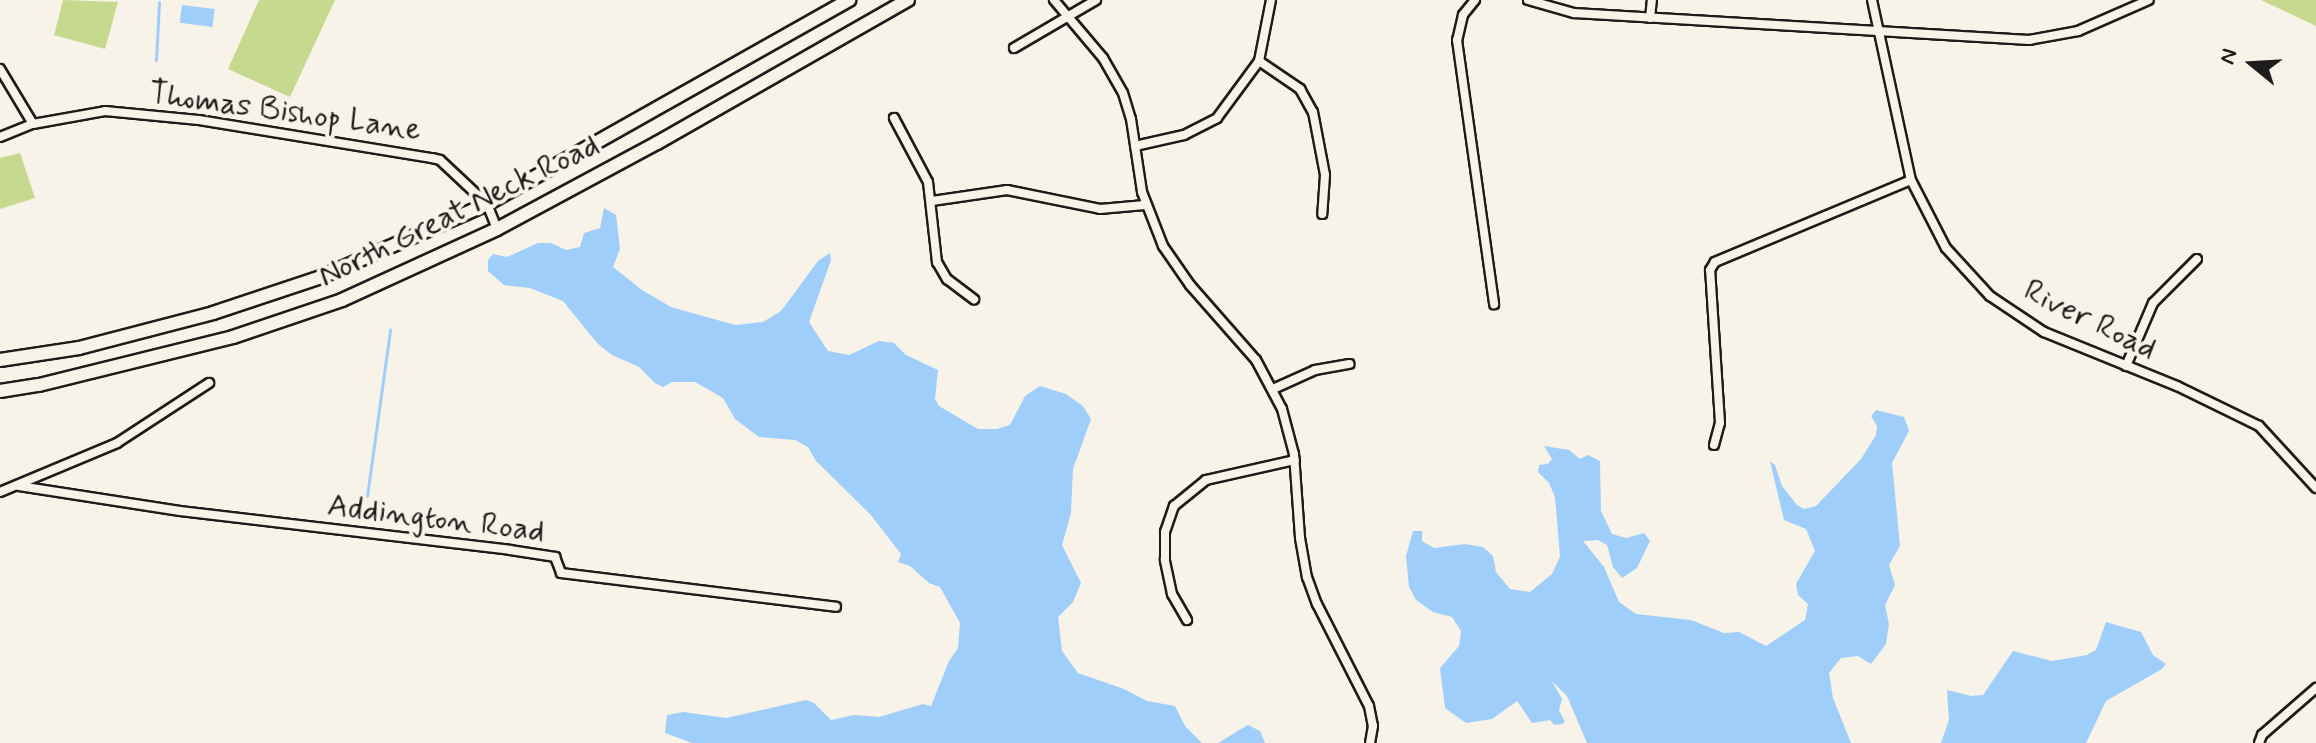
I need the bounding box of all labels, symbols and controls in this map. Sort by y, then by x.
north arrow [2212,24,2292,104]
text: N [2214,45,2245,68]
street label: Thomas Bishop Lane [149,74,421,150]
street label: North Great Neck Road [312,126,606,296]
street label: River Road [2017,271,2163,369]
street label: Addington Road [325,487,547,551]

